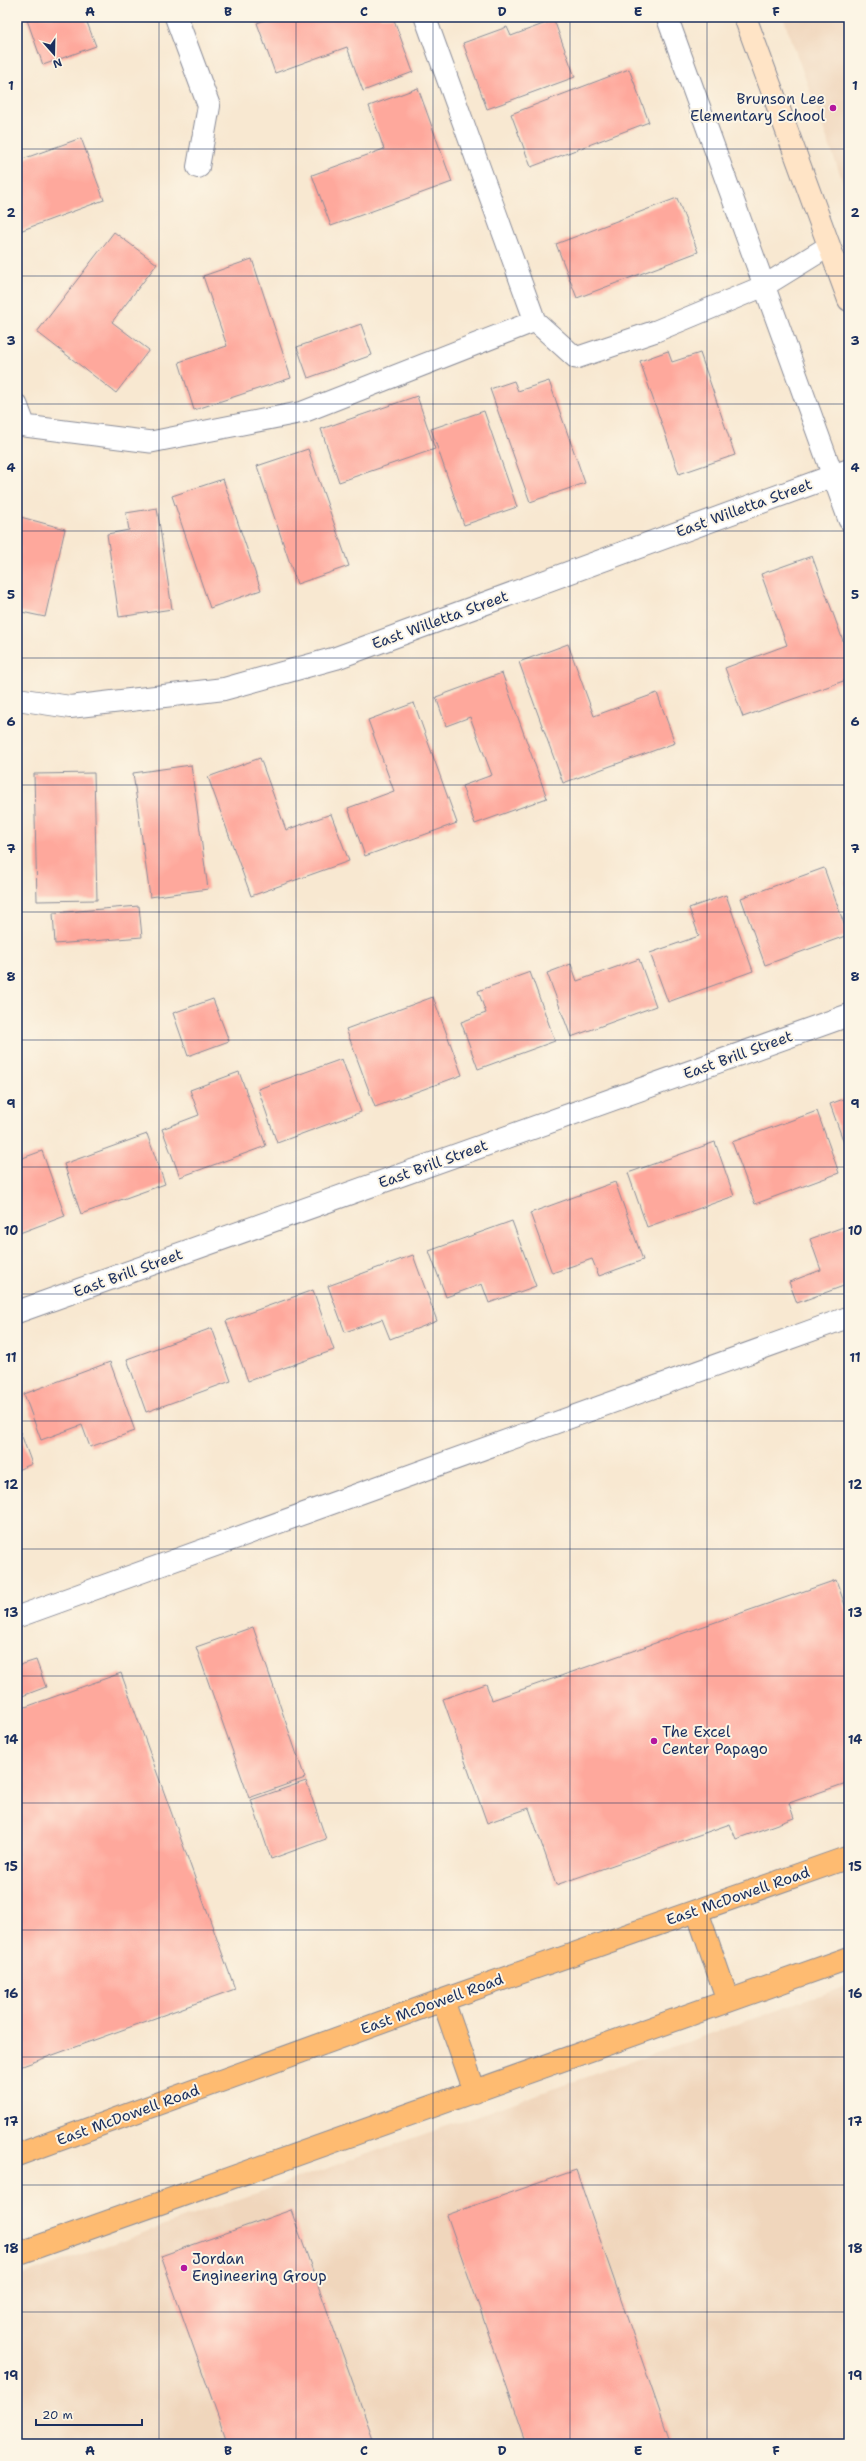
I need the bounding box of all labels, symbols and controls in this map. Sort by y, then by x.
text: A [85,3,95,20]
text: B [224,3,232,20]
text: C [360,3,368,20]
text: D [497,3,507,20]
text: E [634,3,643,20]
text: F [772,3,780,20]
north arrow [34,34,74,74]
text: N [50,54,64,72]
text: 1 [8,77,14,94]
text: 1 [852,77,858,94]
place label: Brunson Lee Elementary School [690,89,825,126]
marker: Brunson Lee Elementary School [828,103,838,113]
text: 2 [6,204,16,221]
text: 2 [850,204,860,221]
text: 3 [6,332,16,349]
text: 3 [850,332,860,349]
text: 4 [6,459,16,476]
text: 4 [850,459,860,476]
street label: East Willetta Street [673,474,815,542]
text: 5 [7,586,15,603]
street label: East Willetta Street [369,586,511,654]
text: 5 [851,586,859,603]
text: 6 [6,713,16,730]
text: 6 [850,713,860,730]
text: 7 [6,840,16,857]
text: 7 [850,840,860,857]
text: 8 [6,968,16,985]
text: 8 [850,968,860,985]
street label: East Brill Street [681,1026,795,1084]
text: 9 [6,1095,16,1112]
text: 9 [850,1095,860,1112]
street label: East Brill Street [376,1135,490,1193]
text: 10 [4,1222,18,1239]
text: 10 [848,1222,862,1239]
street label: East Brill Street [71,1244,185,1302]
text: 11 [5,1349,17,1366]
text: 11 [849,1349,861,1366]
text: 12 [4,1476,18,1493]
text: 12 [848,1476,862,1493]
text: 13 [4,1604,18,1621]
text: 13 [848,1604,862,1621]
place label: The Excel Center Papago [662,1722,768,1759]
text: 14 [4,1731,18,1748]
text: 14 [848,1731,862,1748]
marker: The Excel Center Papago [649,1736,659,1746]
text: 15 [4,1858,18,1875]
text: 15 [848,1858,862,1875]
street label: East McDowell Road [664,1862,813,1930]
street label: East McDowell Road [358,1969,506,2039]
text: 16 [4,1985,18,2002]
text: 16 [848,1985,862,2002]
street label: East McDowell Road [54,2080,202,2150]
text: 17 [4,2113,18,2130]
text: 17 [848,2113,862,2130]
text: 18 [4,2240,18,2257]
text: 18 [848,2240,862,2257]
place label: Jordan Engineering Group [192,2249,327,2286]
marker: Jordan Engineering Group [179,2263,189,2273]
text: 19 [4,2367,18,2384]
text: 19 [848,2367,862,2384]
scale bar [36,2401,142,2427]
text: 20 m [42,2407,73,2423]
text: A [85,2442,95,2459]
text: B [224,2442,232,2459]
text: C [360,2442,368,2459]
text: D [497,2442,507,2459]
text: E [634,2442,643,2459]
text: F [772,2442,780,2459]

